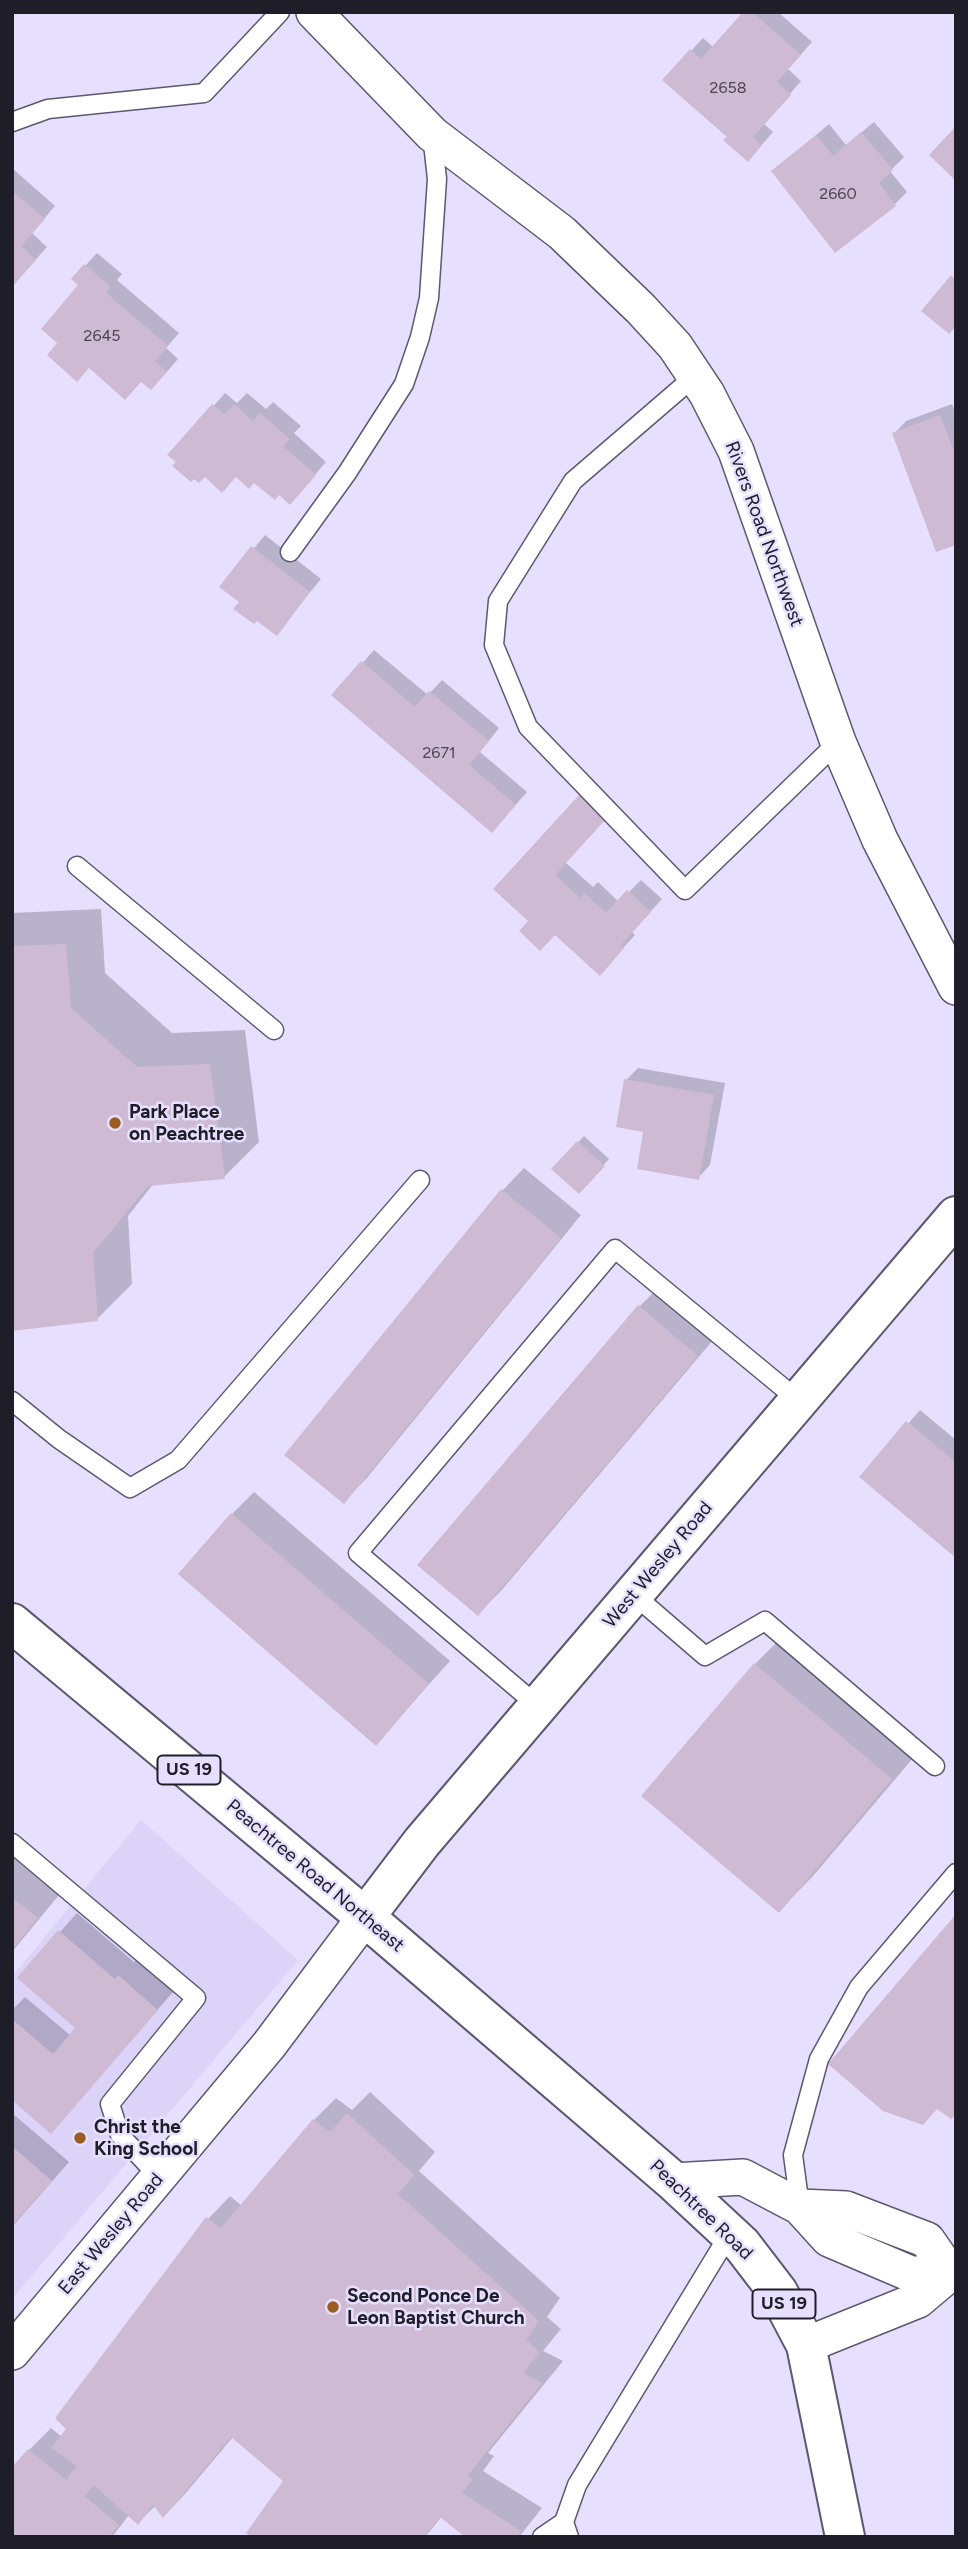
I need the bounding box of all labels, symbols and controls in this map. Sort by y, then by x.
house number: 2658 [709,78,747,98]
house number: 2660 [819,184,857,204]
house number: 2645 [83,326,121,346]
street label: Rivers Road Northwest [720,438,808,630]
house number: 2671 [422,743,456,763]
place label: Park Place on Peachtree [129,1101,244,1145]
marker: Park Place on Peachtree [107,1115,123,1131]
street label: West Wesley Road [598,1497,718,1633]
road number: US 19 [158,1756,220,1784]
street label: Peachtree Road Northeast [221,1795,409,1957]
place label: Christ the King School [94,2116,198,2160]
marker: Christ the King School [72,2130,88,2146]
street label: Peachtree Road [645,2155,757,2265]
street label: East Wesley Road [54,2169,168,2299]
place label: Second Ponce De Leon Baptist Church [347,2285,525,2329]
road number: US 19 [752,2290,816,2318]
marker: Second Ponce De Leon Baptist Church [325,2299,341,2315]

